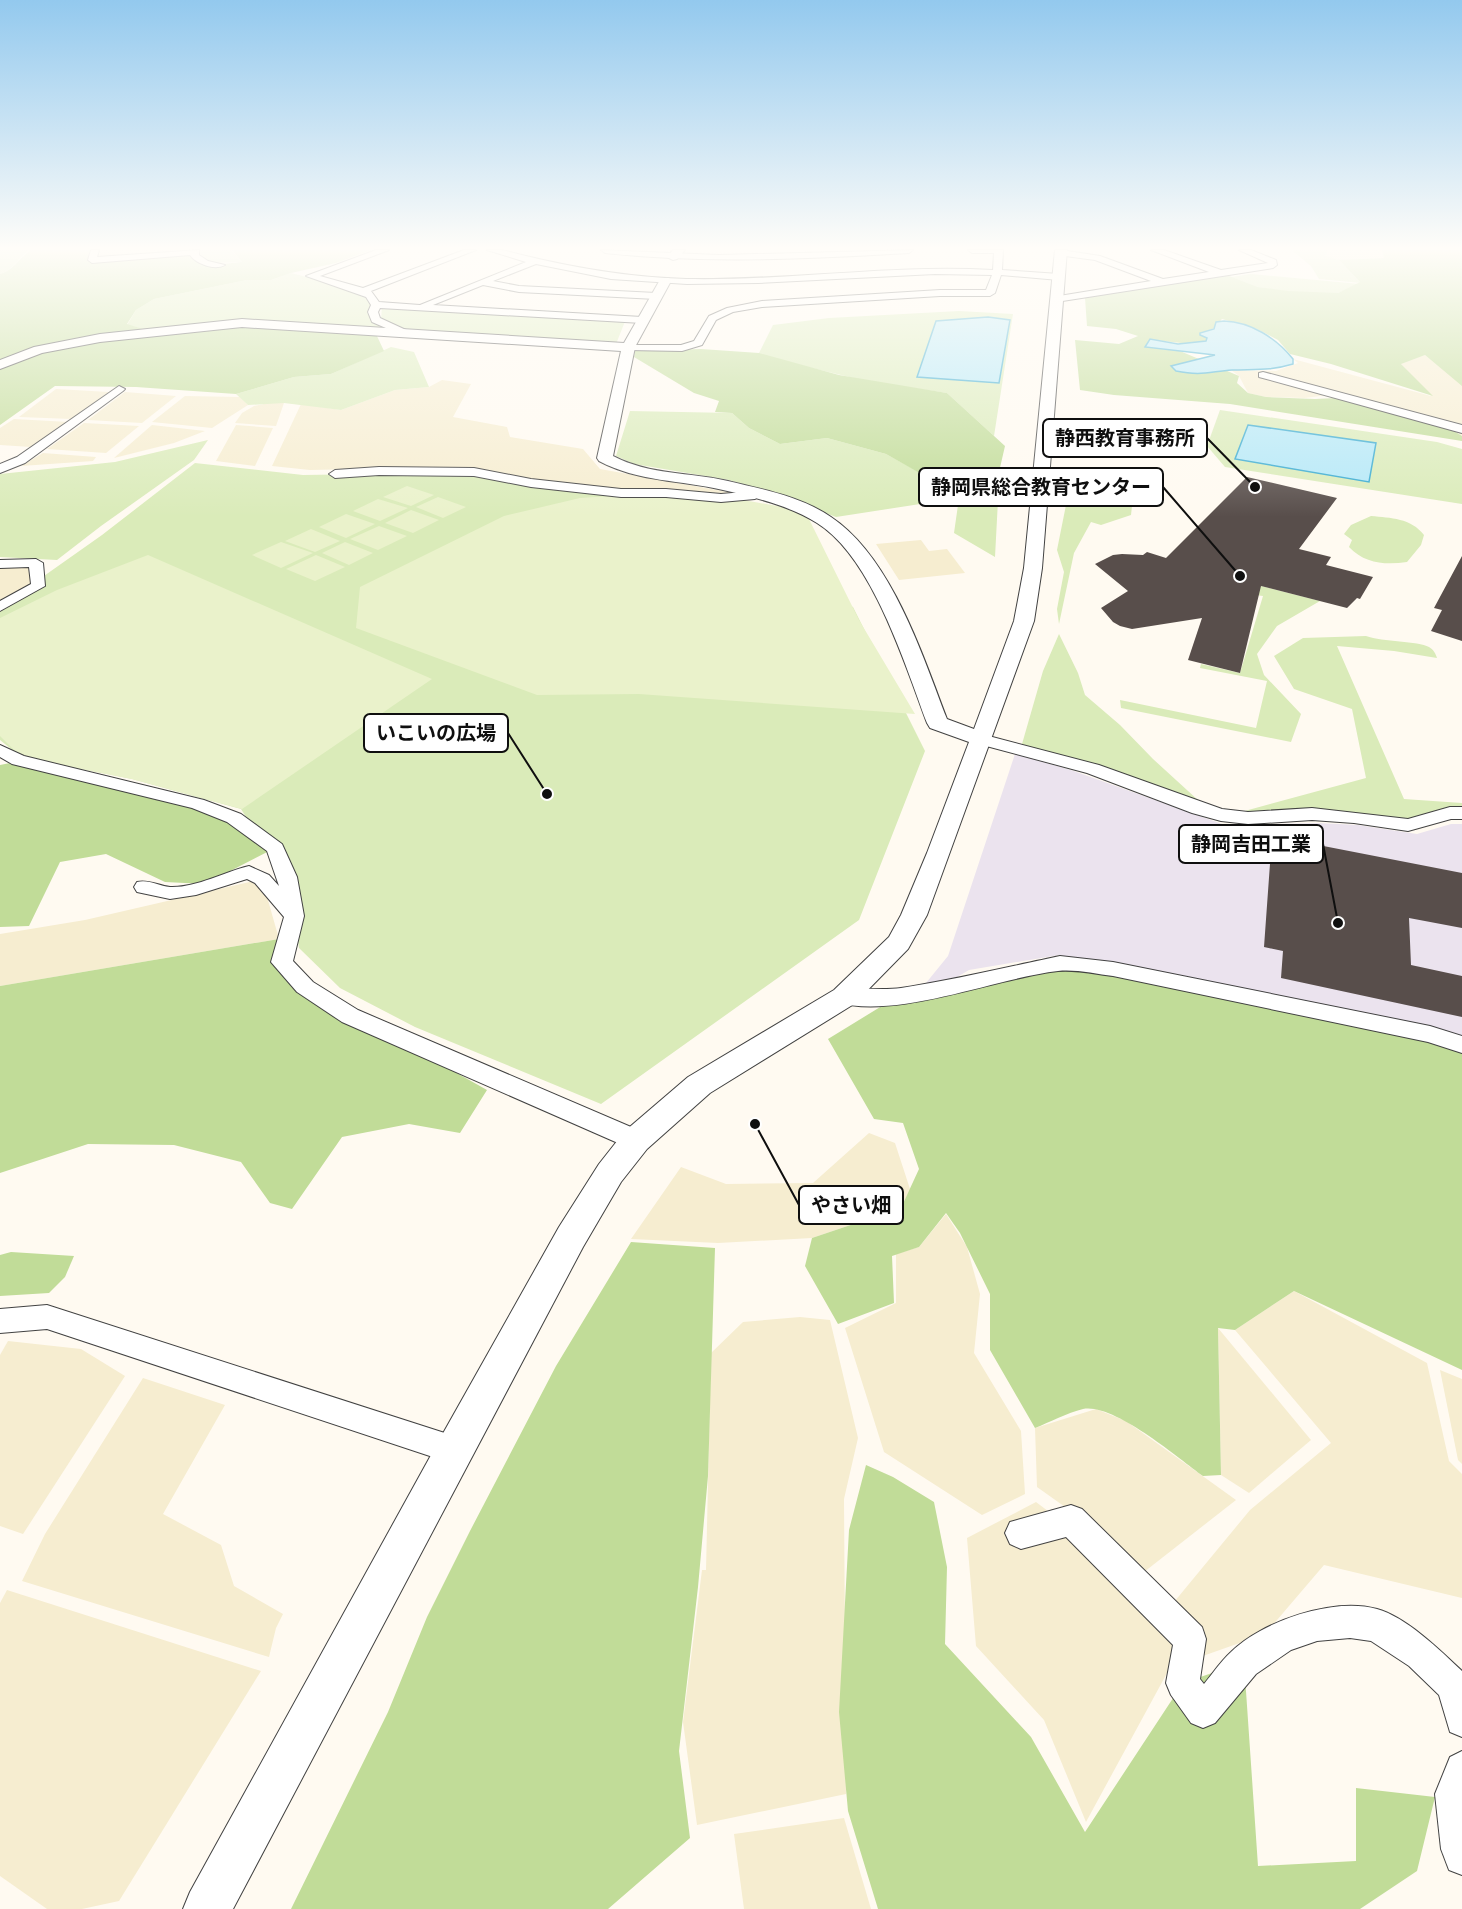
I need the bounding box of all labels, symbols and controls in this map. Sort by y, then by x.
callout: 静西教育事務所 [1043,419,1207,457]
text: 静西教育事務所 [1055,425,1195,450]
callout: 静岡県総合教育センター [919,468,1163,506]
text: 静岡県総合教育センター [931,474,1151,499]
callout: いこいの広場 [364,714,508,752]
text: いこいの広場 [376,720,496,745]
callout: 静岡吉田工業 [1179,825,1323,863]
text: 静岡吉田工業 [1191,831,1311,856]
callout: やさい畑 [799,1186,903,1224]
text: やさい畑 [811,1192,891,1217]

